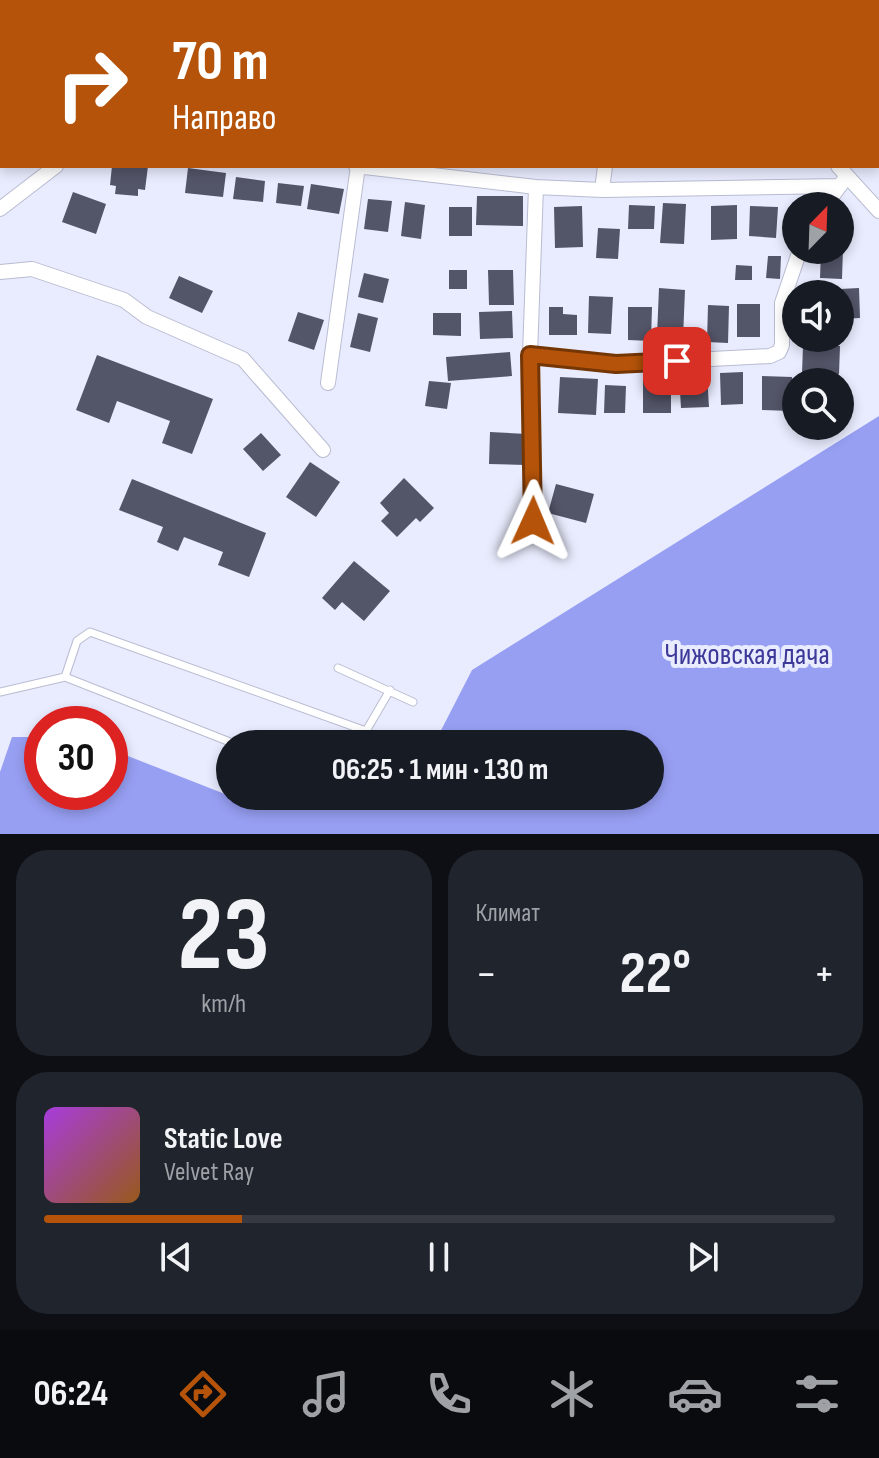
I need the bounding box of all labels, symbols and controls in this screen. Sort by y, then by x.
text: 70 m [172,29,269,96]
icon: right [40,32,144,136]
text: Направо [172,97,276,140]
north arrow [782,192,854,264]
map controls [782,192,854,440]
button: sound [782,280,854,352]
pin [643,327,711,395]
icon: arrive [655,339,699,383]
button: search [782,368,854,440]
position arrow [491,479,575,563]
park label: Чижовская дача [664,637,830,673]
speed limit sign: 30 [24,706,128,810]
text: 06:25 · 1 мин · 130 m [332,752,548,788]
text: 23 [178,874,270,999]
text: Климат [476,898,540,929]
text: 22° [619,938,691,1010]
text: − [476,948,497,1001]
text: + [813,948,835,1001]
text: km/h [201,989,246,1020]
text: Static Love [164,1121,283,1157]
text: Velvet Ray [164,1157,254,1188]
icon: previous [154,1235,198,1279]
icon: pause [417,1235,461,1279]
icon: next [681,1235,725,1279]
icon: directions [175,1366,231,1422]
icon: music [298,1366,354,1422]
icon: phone [421,1366,477,1422]
icon: climate [544,1366,600,1422]
icon: car [667,1366,723,1422]
icon: filters [789,1366,845,1422]
text: 06:24 [33,1373,108,1416]

